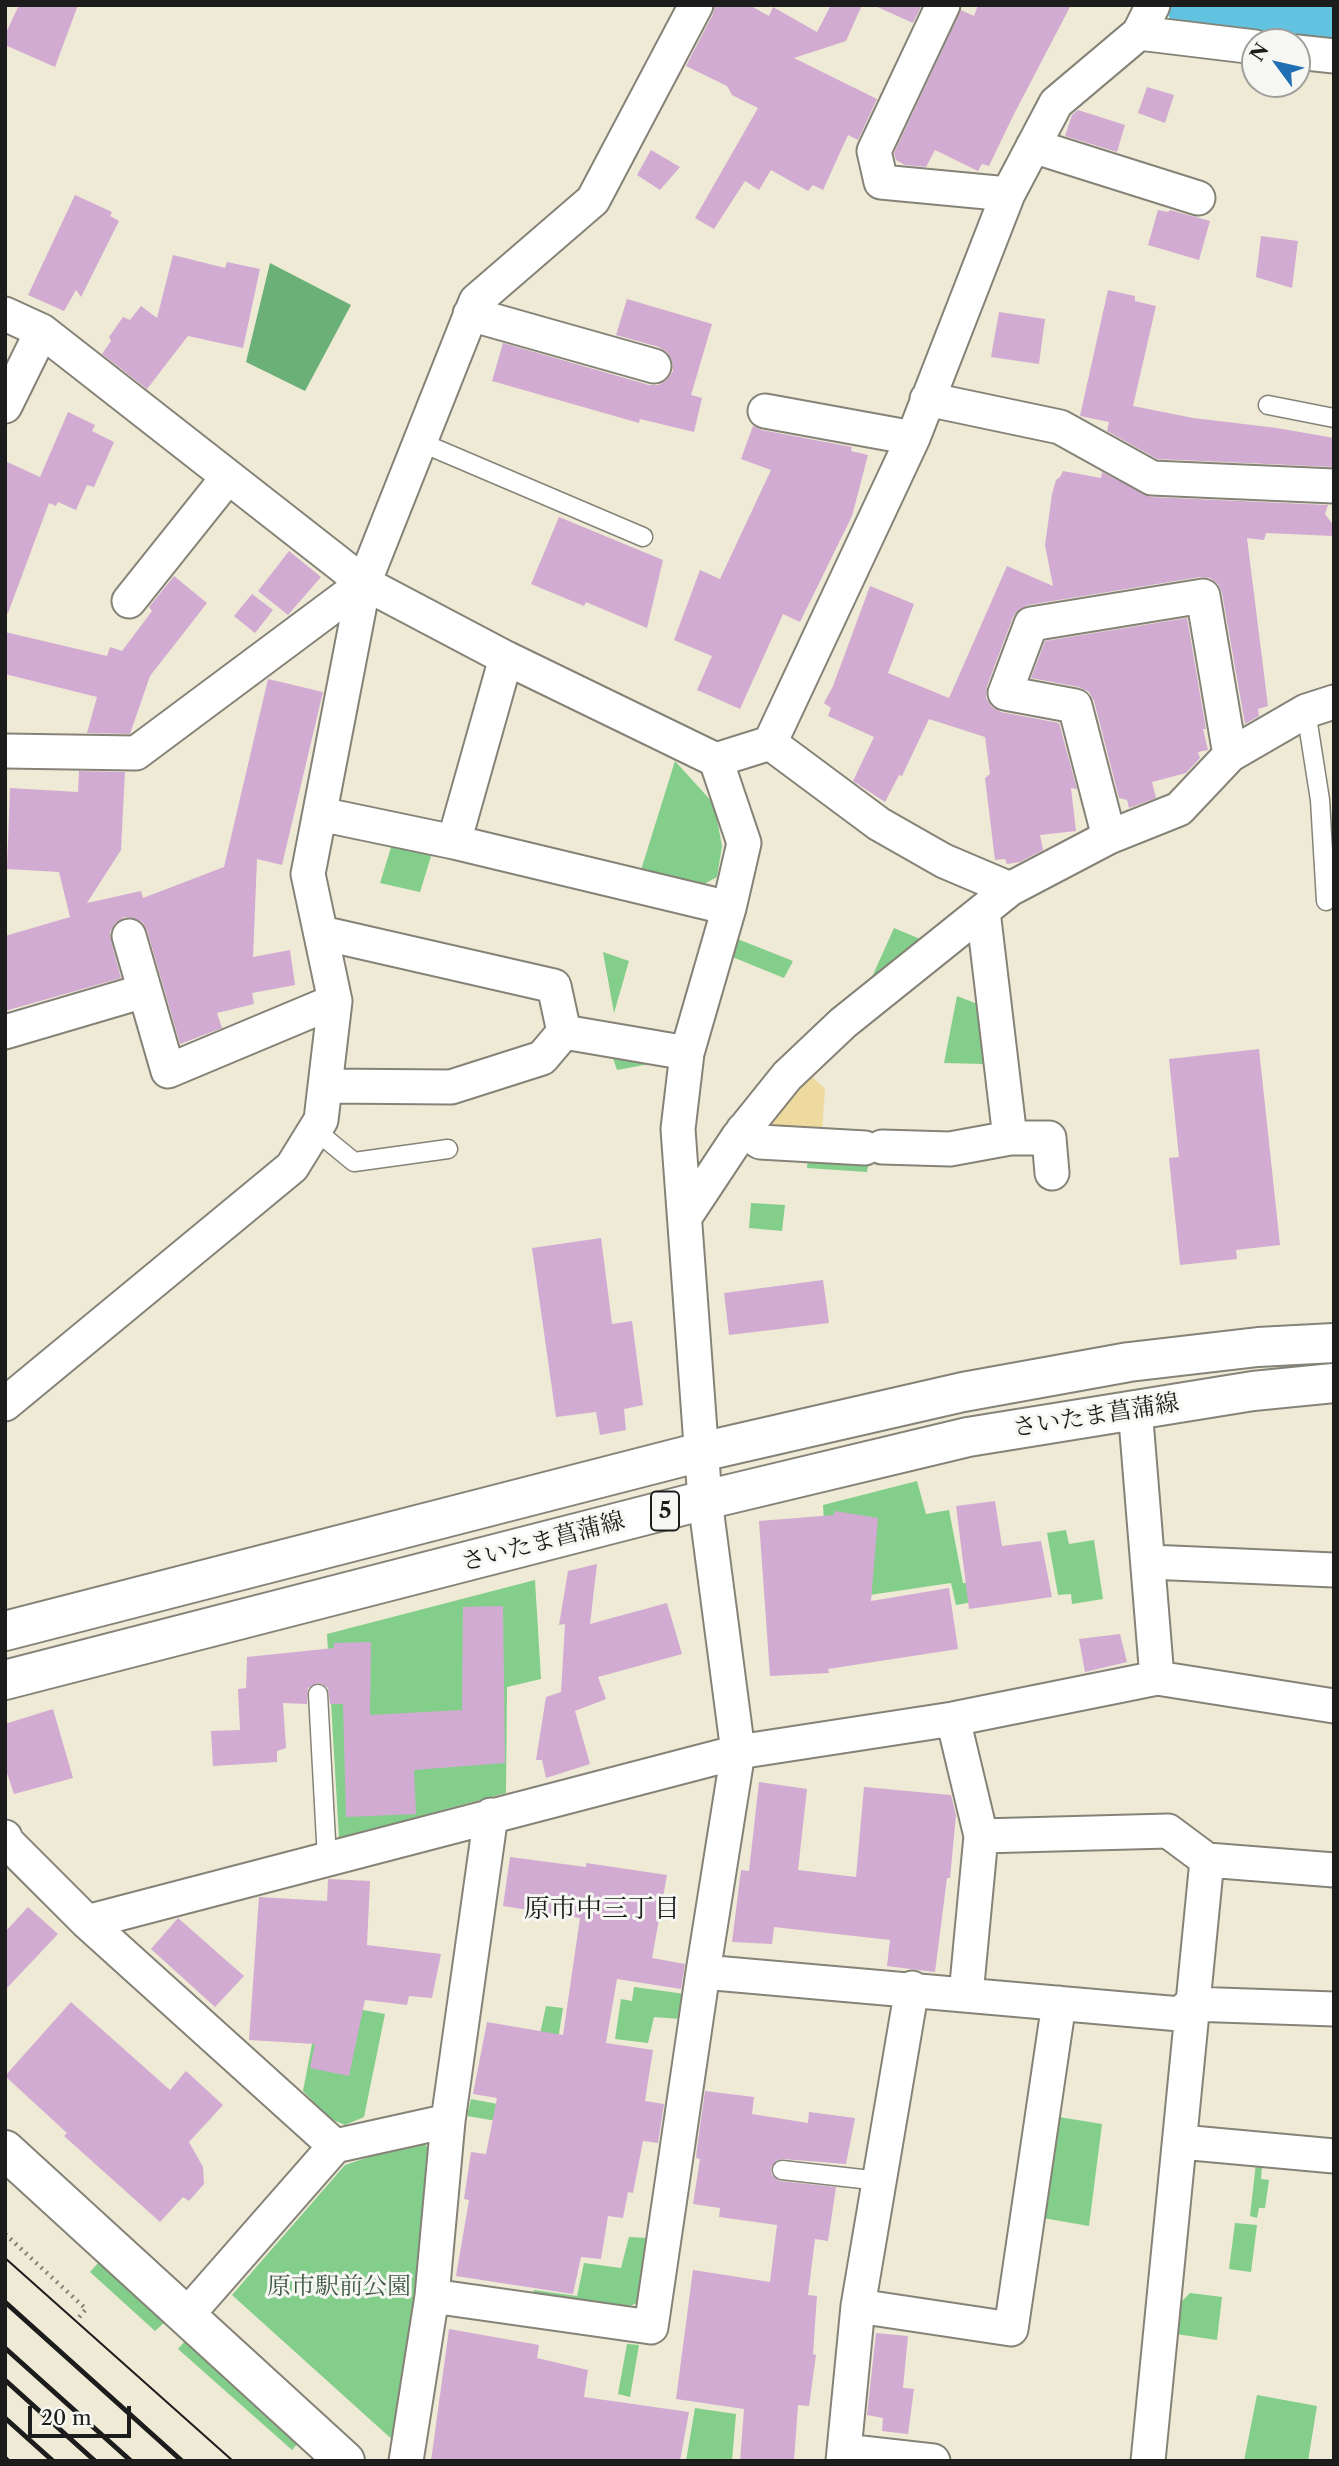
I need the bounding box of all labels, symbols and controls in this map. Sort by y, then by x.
north arrow [1241,28,1311,98]
text: N [1245,39,1274,66]
street label: さいたま菖蒲線 [1011,1389,1181,1443]
road number: 5 [651,1492,679,1530]
street label: さいたま菖蒲線 [458,1506,628,1578]
district label: 原市中三丁目 [524,1893,680,1925]
park label: 原市駅前公園 [267,2273,411,2301]
scale bar [32,2392,135,2436]
text: 20 m [41,2405,92,2430]

